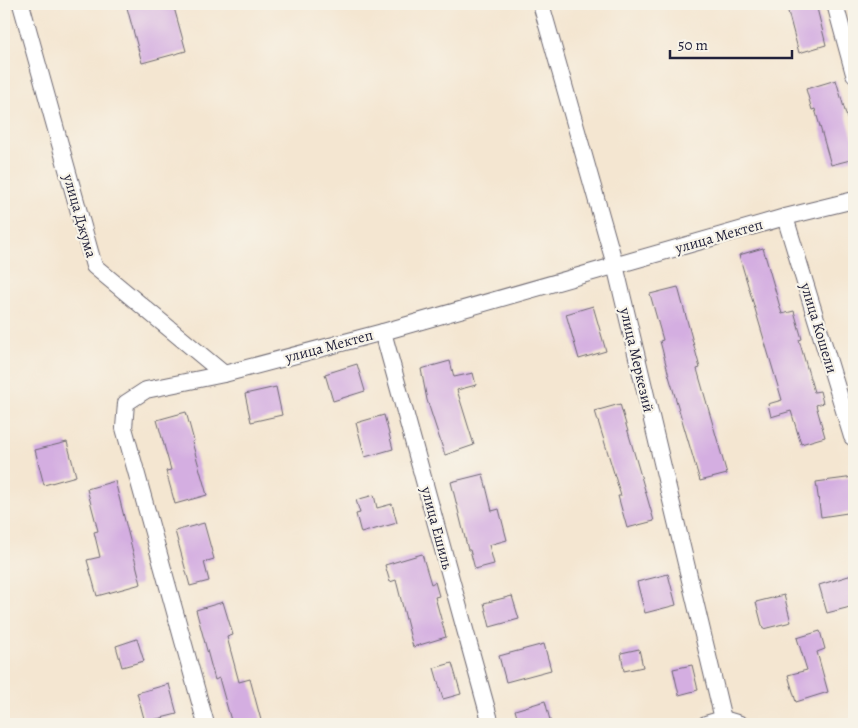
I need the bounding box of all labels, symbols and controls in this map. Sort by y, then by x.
scale bar [670,28,793,60]
text: 50 m [678,35,708,55]
street label: улица Джума [58,171,101,260]
street label: улица Мектеп [672,214,765,258]
street label: улица Кошели [795,279,842,376]
street label: улица Меркезий [615,305,659,414]
street label: улица Мектеп [282,325,375,368]
street label: улица Ешиль [416,484,458,572]

